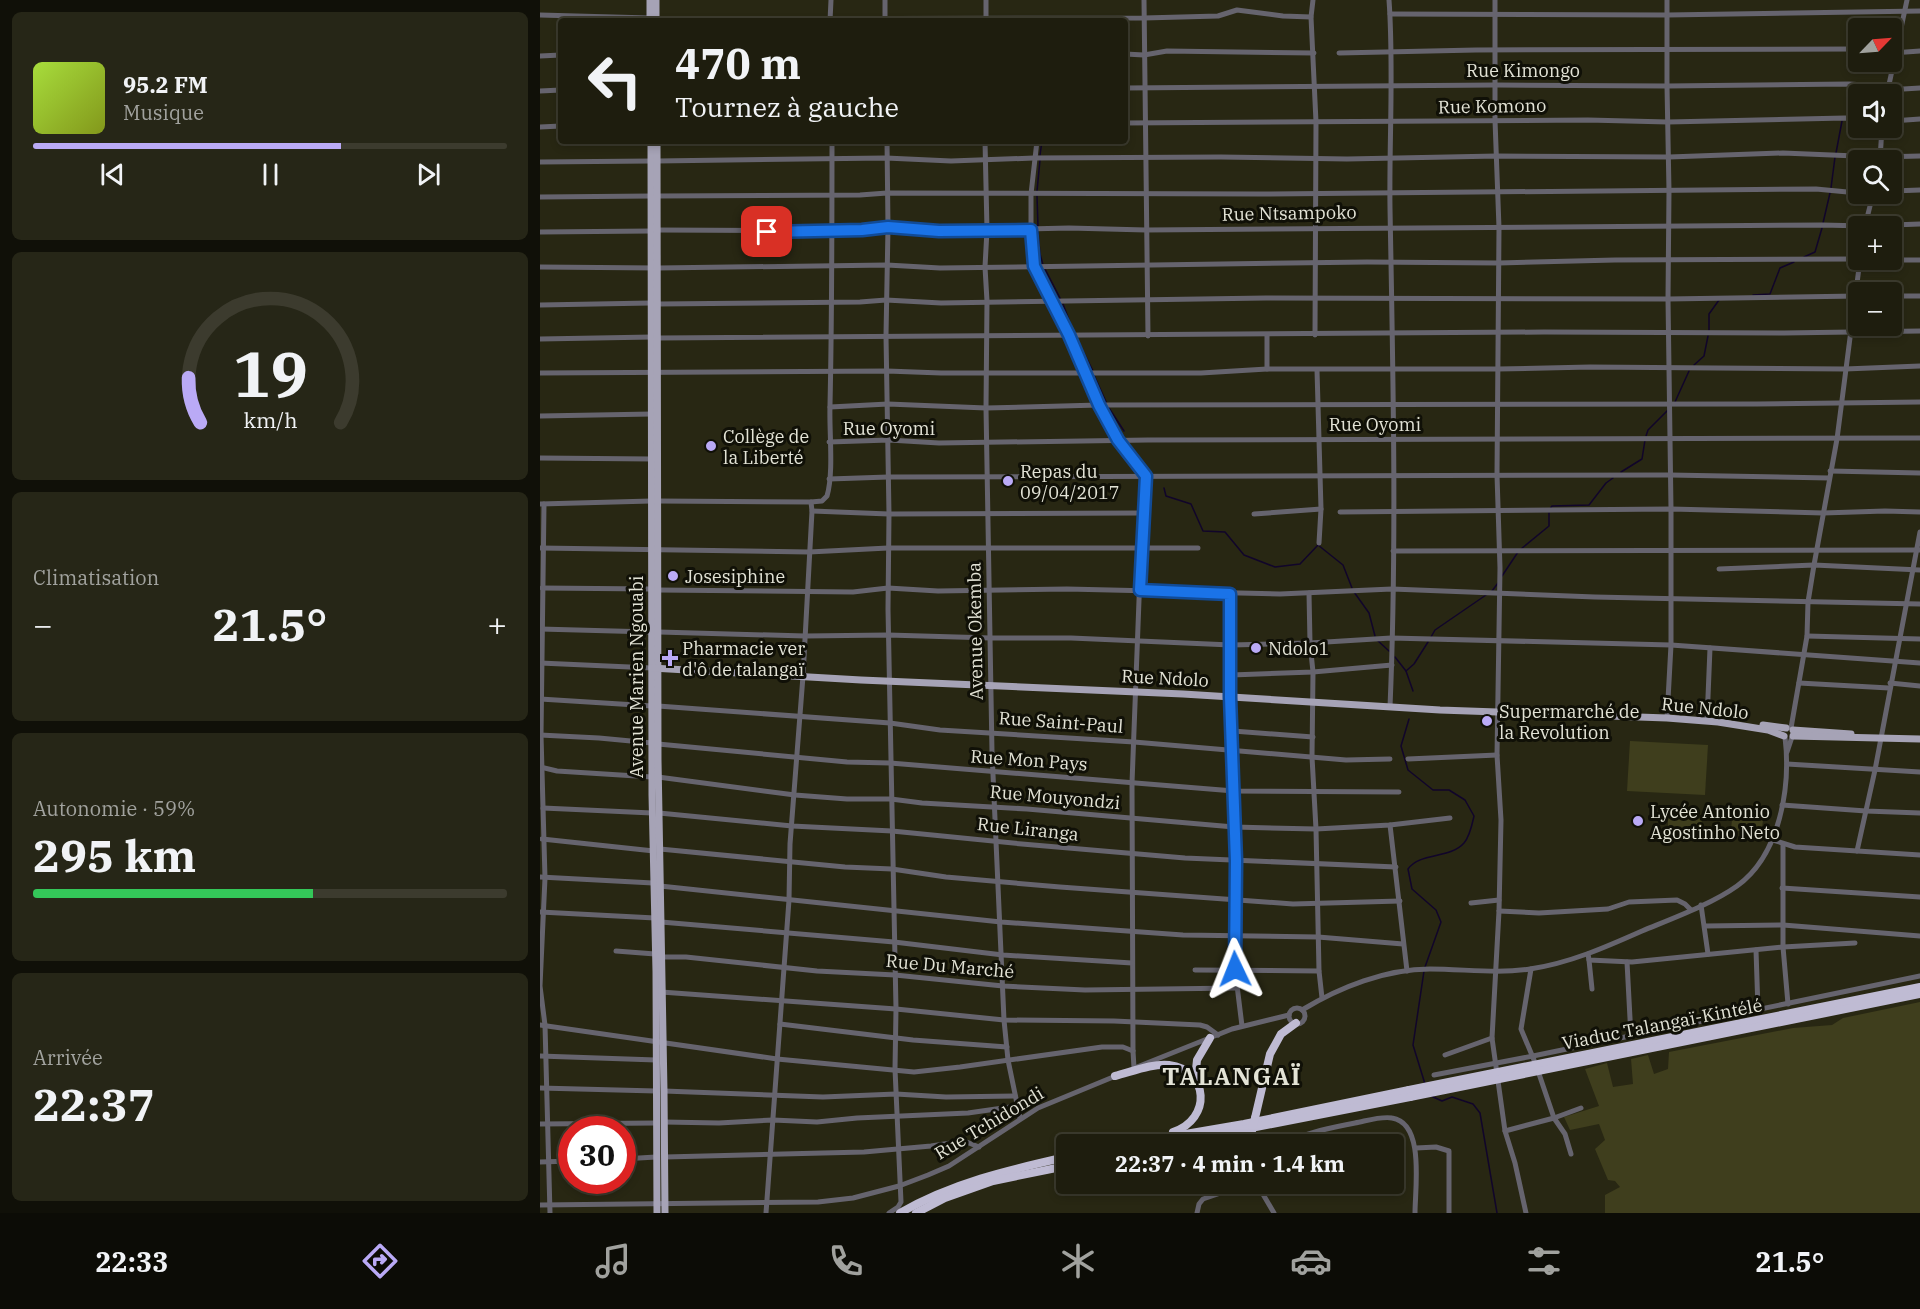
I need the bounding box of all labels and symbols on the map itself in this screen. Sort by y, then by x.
north arrow [1848,18,1902,72]
street label: Rue Kimongo [1466,59,1580,82]
street label: Rue Komono [1438,94,1546,118]
street label: Rue Ntsampoko [1221,200,1357,226]
pin [741,206,792,257]
street label: Rue Oyomi [1329,413,1422,436]
street label: Rue Oyomi [843,417,936,440]
place label: Collège de la Liberté [723,425,809,469]
marker: Collège de la Liberté [704,439,718,453]
place label: Repas du 09/04/2017 [1020,460,1120,504]
marker: Repas du 09/04/2017 [1001,474,1015,488]
street label: Avenue Okemba [962,562,988,700]
place label: Josesiphine [685,565,785,588]
marker: Josesiphine [666,569,680,583]
street label: Avenue Marien Ngouabi [625,575,648,778]
place label: Pharmacie ver d'ô de talangaï [682,637,805,681]
place label: Ndolo1 [1268,637,1329,660]
marker: Ndolo1 [1249,641,1263,655]
marker: Pharmacie ver d'ô de talangaï [663,651,677,665]
street label: Rue Ndolo [1121,664,1209,692]
street label: Rue Ndolo [1660,692,1750,724]
place label: Supermarché de la Revolution [1499,700,1639,744]
street label: Rue Saint-Paul [998,706,1124,738]
marker: Supermarché de la Revolution [1480,714,1494,728]
street label: Rue Mon Pays [970,744,1088,776]
street label: Rue Mouyondzi [989,780,1121,814]
place label: Lycée Antonio Agostinho Neto [1650,800,1780,844]
street label: Rue Liranga [976,812,1080,846]
marker: Lycée Antonio Agostinho Neto [1631,814,1645,828]
position arrow [1203,937,1267,1001]
street label: Rue Du Marché [885,949,1015,983]
street label: Viaduc Talangaï-Kintélé [1560,993,1764,1055]
district label: TALANGAÏ [1162,1060,1302,1092]
street label: Rue Tchidondi [930,1081,1048,1165]
speed limit sign: 30 [558,1116,636,1194]

